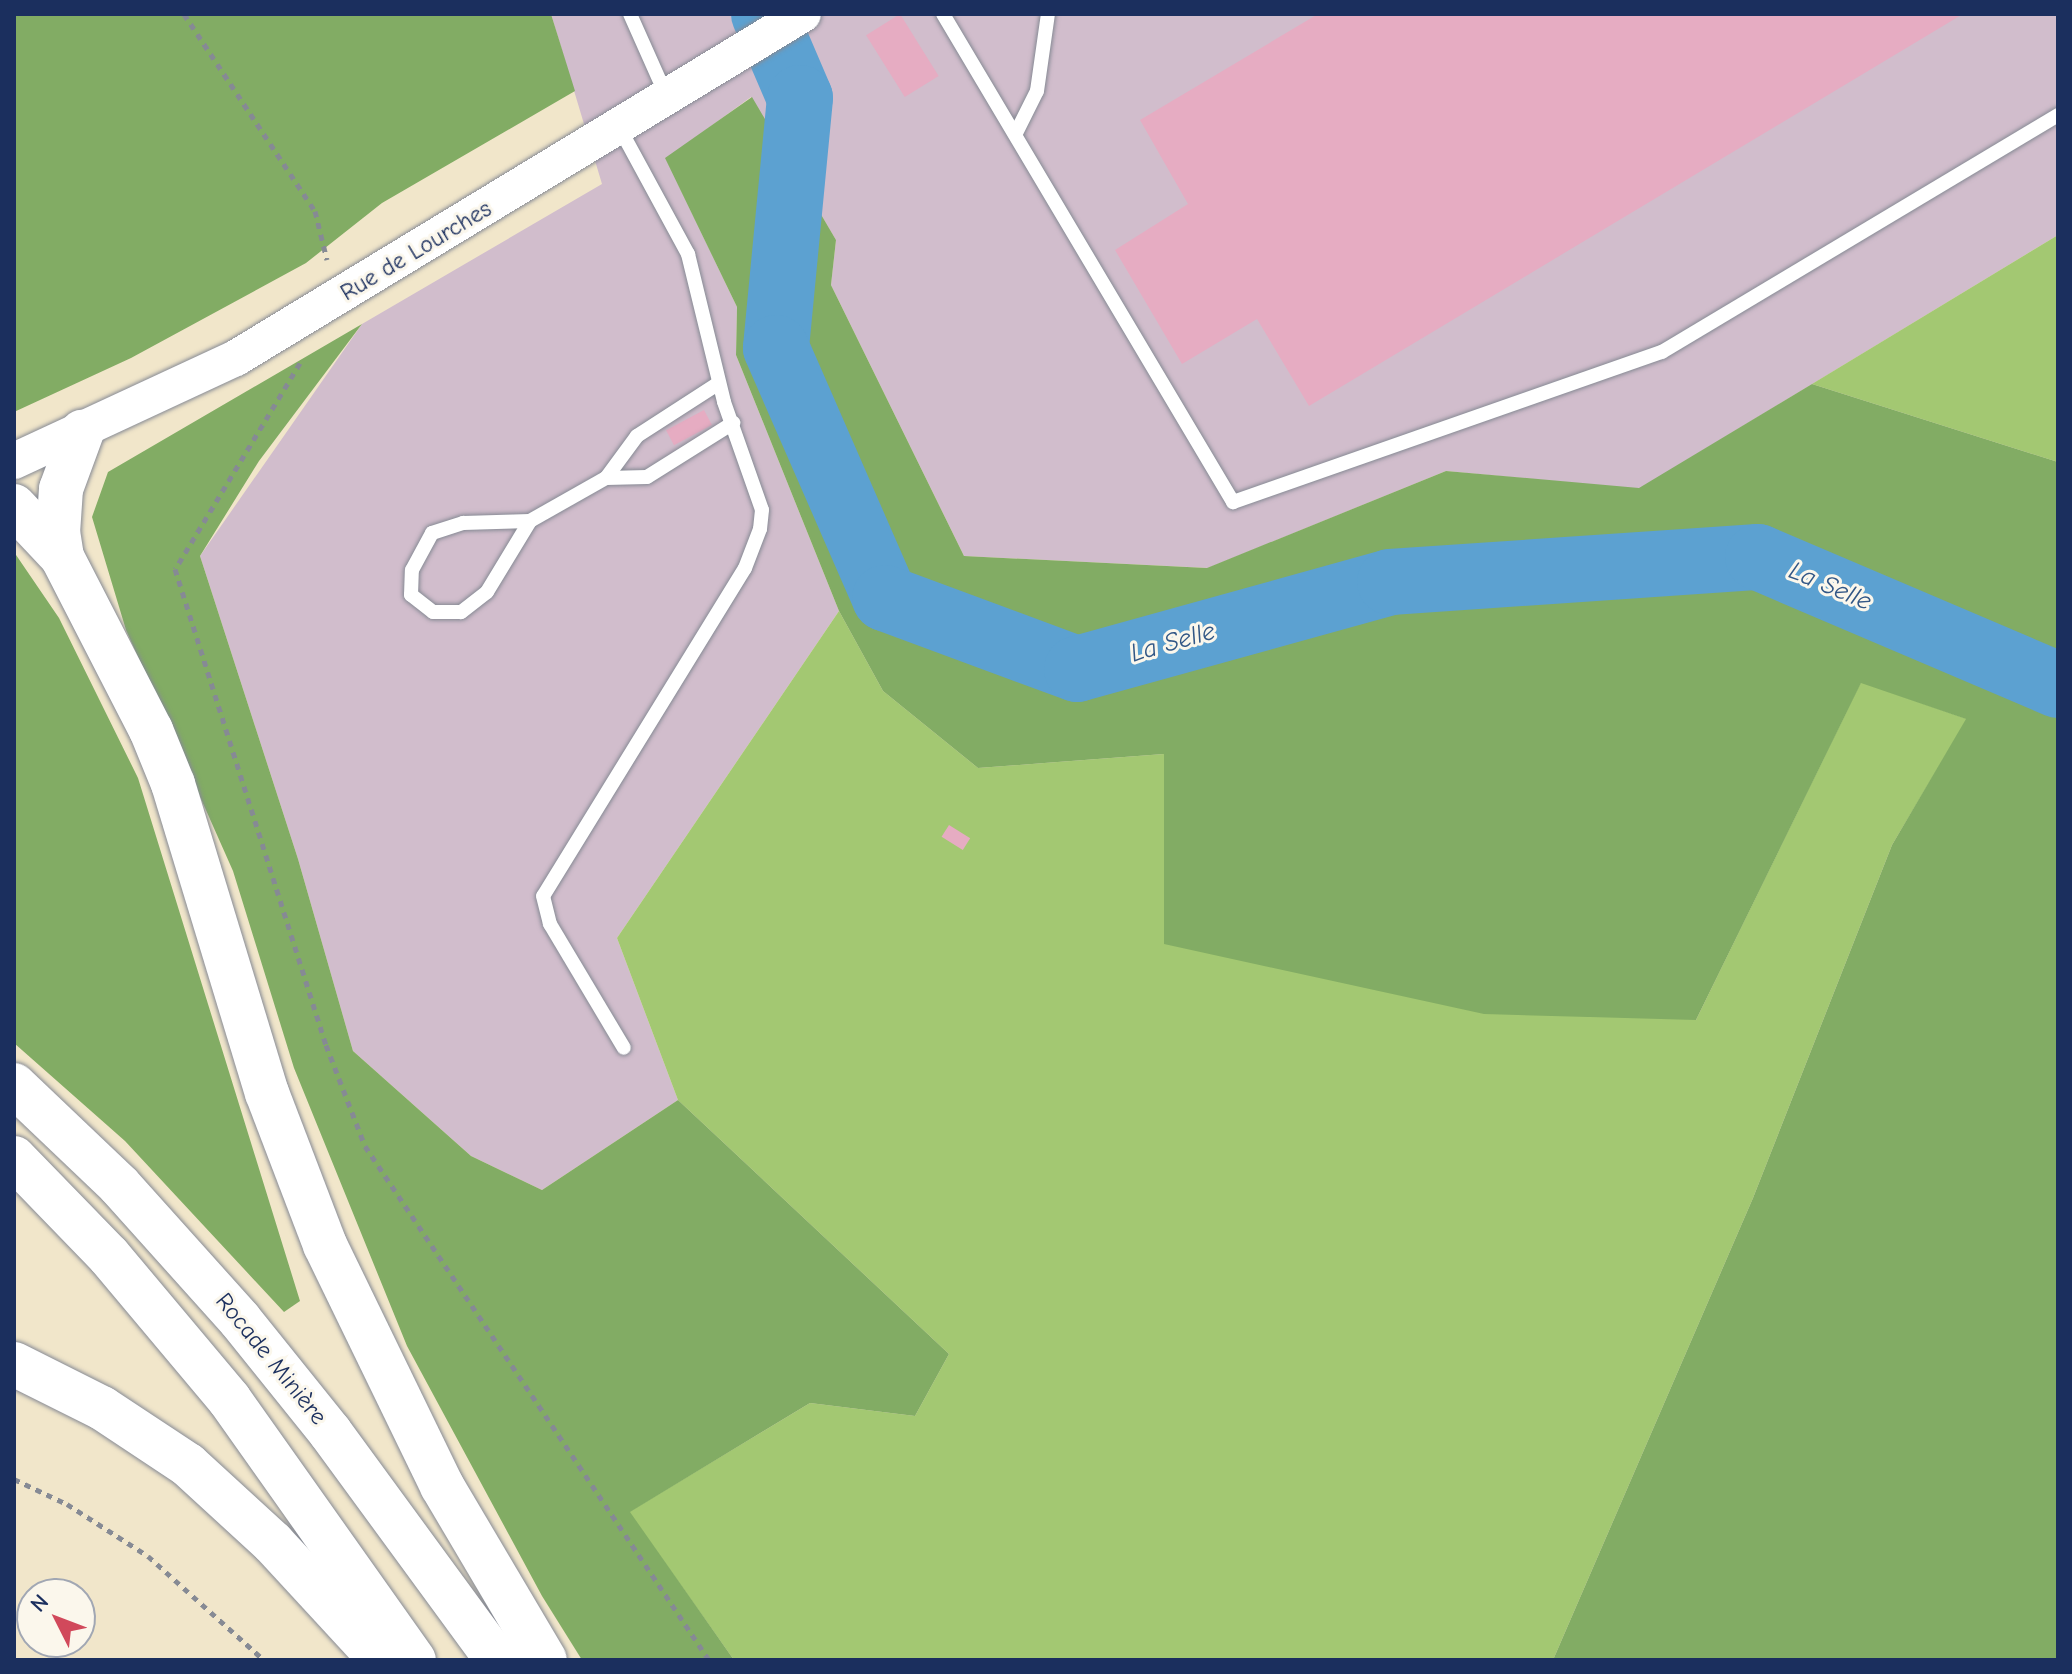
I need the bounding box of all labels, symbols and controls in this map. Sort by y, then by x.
street label: Rue de Lourches [335,195,497,307]
water label: La Selle [1784,556,1876,618]
water label: La Selle [1127,616,1219,670]
street label: Rocade Minière [209,1287,333,1431]
north arrow [16,1578,96,1658]
text: N [25,1589,54,1617]

